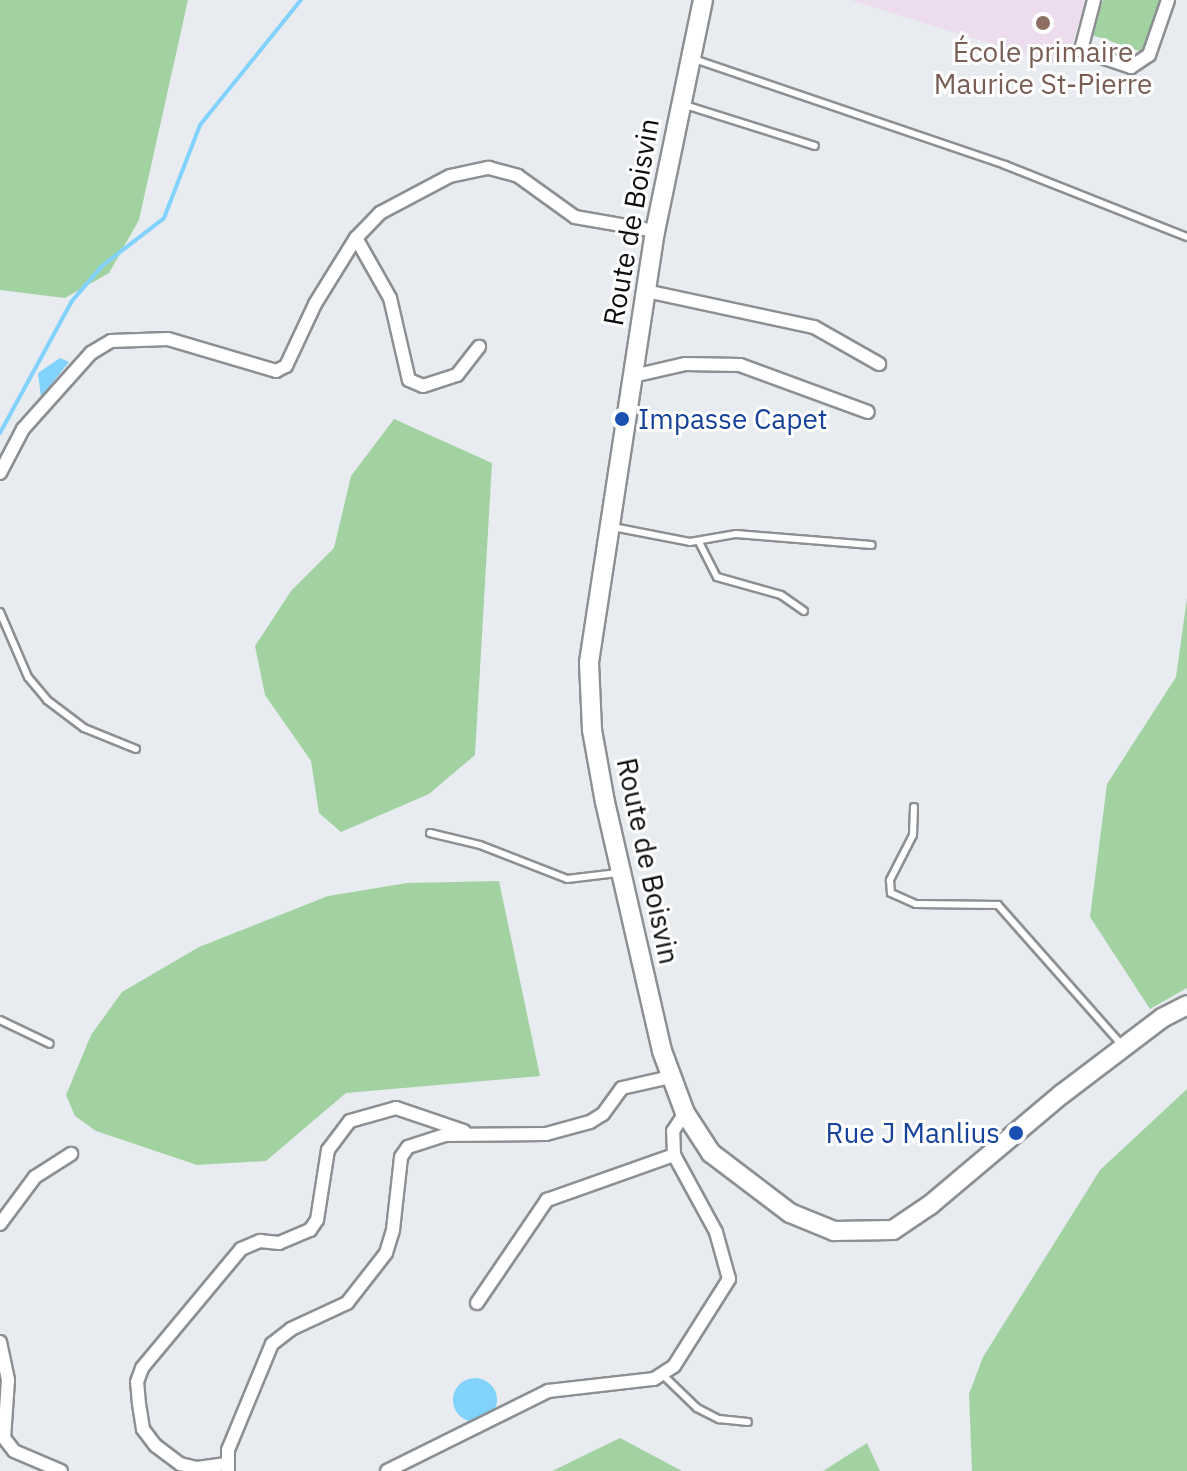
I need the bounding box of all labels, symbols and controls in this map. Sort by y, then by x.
marker: École primaire Maurice St-Pierre [1034,14,1052,32]
place label: École primaire Maurice St-Pierre [934,35,1152,101]
street label: Route de Boisvin [596,116,666,328]
place label: Impasse Capet [638,402,828,436]
marker: Impasse Capet [613,410,631,428]
street label: Route de Boisvin [610,755,686,967]
place label: Rue J Manlius [826,1116,1000,1150]
marker: Rue J Manlius [1007,1124,1025,1142]

